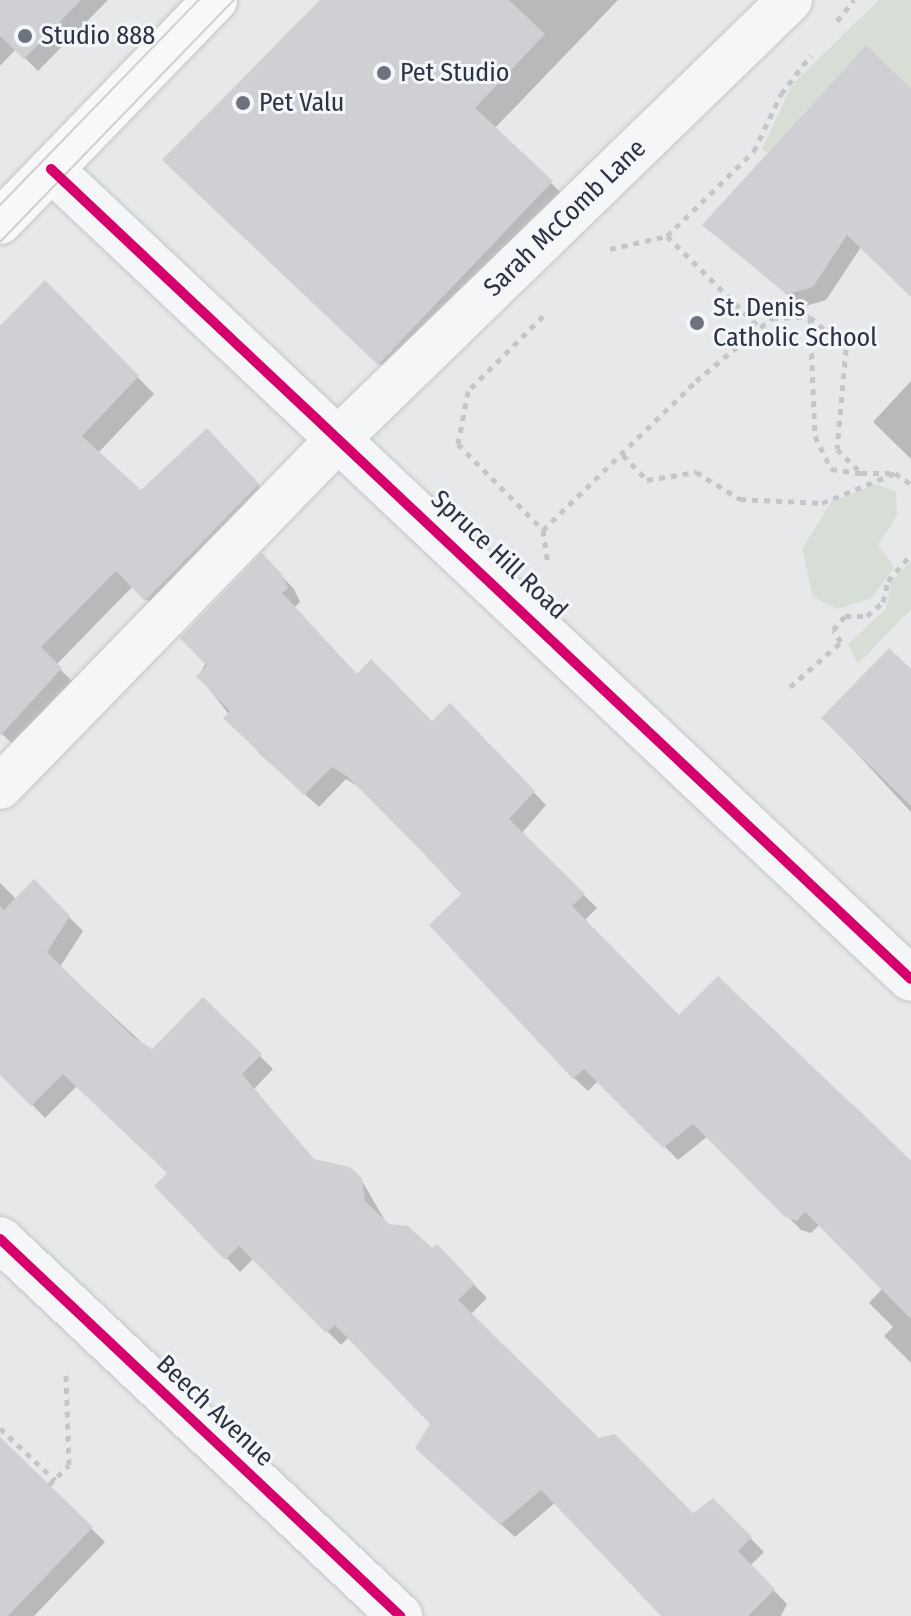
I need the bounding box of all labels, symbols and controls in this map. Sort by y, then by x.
place label: Studio 888 [41,20,155,52]
marker: Studio 888 [16,27,34,45]
place label: Pet Studio [400,57,509,89]
marker: Pet Studio [375,64,393,82]
place label: Pet Valu [259,87,344,119]
marker: Pet Valu [234,94,252,112]
street label: Sarah McComb Lane [478,133,652,303]
place label: St. Denis Catholic School [713,292,877,354]
marker: St. Denis Catholic School [688,314,706,332]
street label: Spruce Hill Road [424,484,574,626]
street label: Beech Avenue [150,1349,280,1473]

